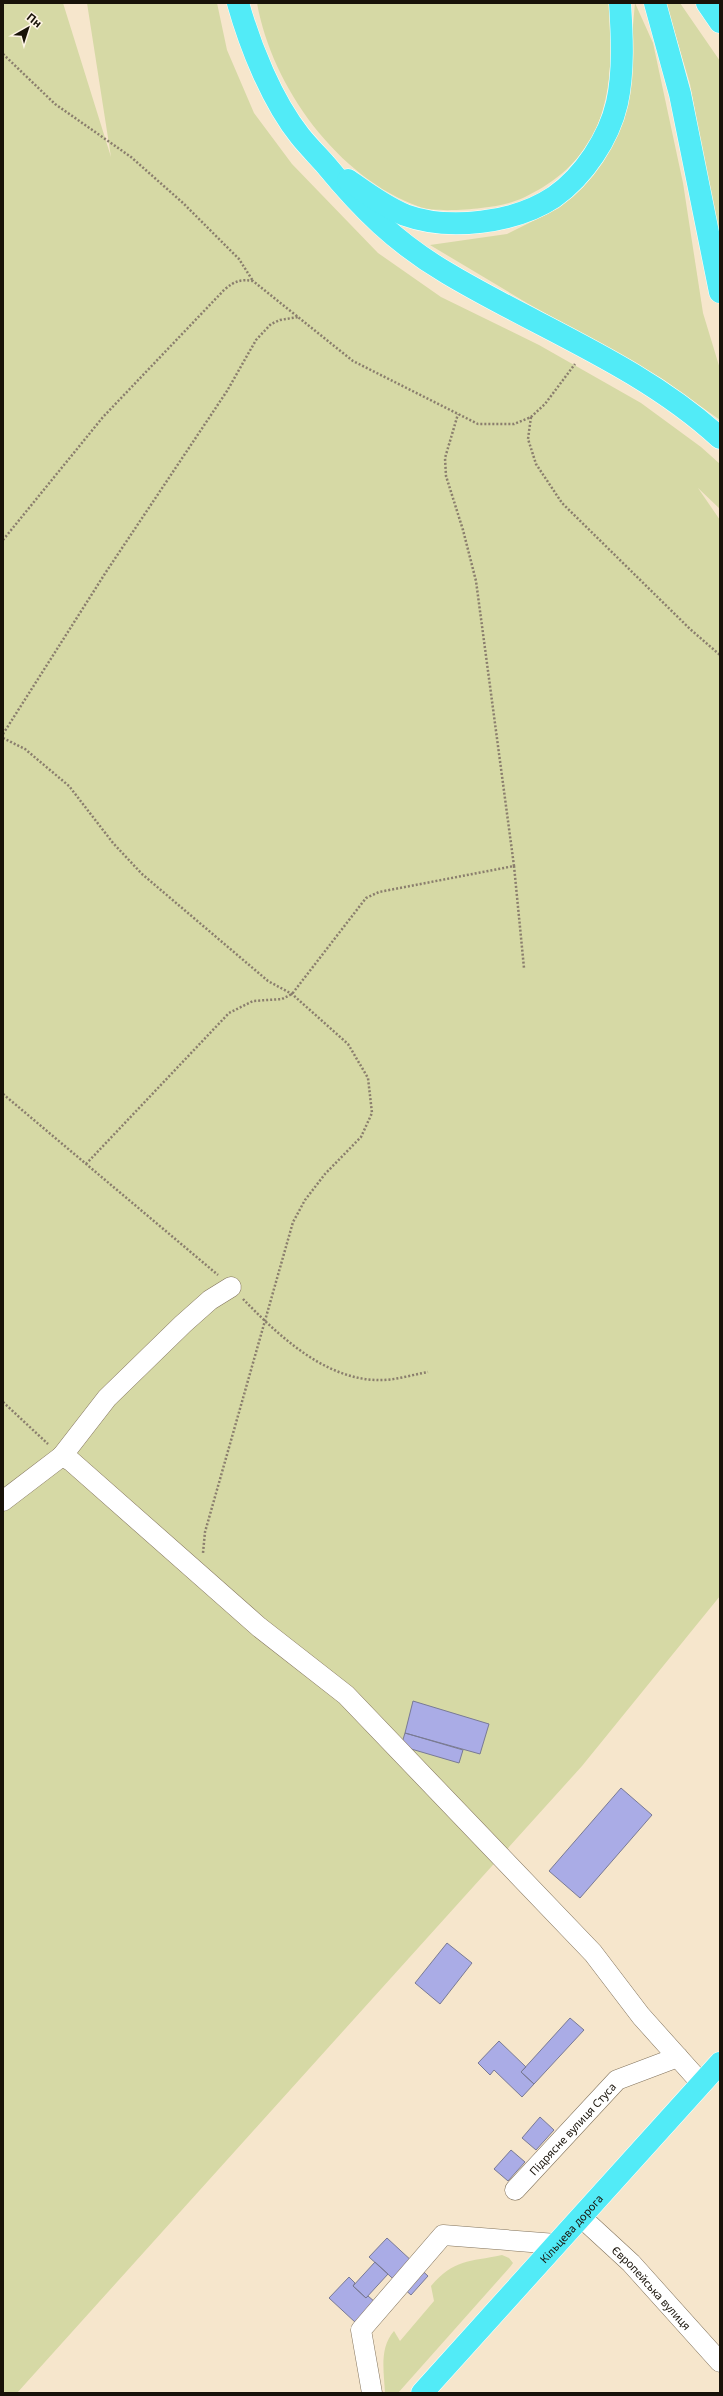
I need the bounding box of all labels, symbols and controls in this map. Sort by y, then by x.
north arrow [8,8,48,48]
text: Пн [24,9,45,31]
street label: Підрясне вулиця Стуса [525,2079,619,2178]
street label: Кільцева дорога [536,2191,606,2266]
street label: Європейська вулиця [609,2242,695,2333]

